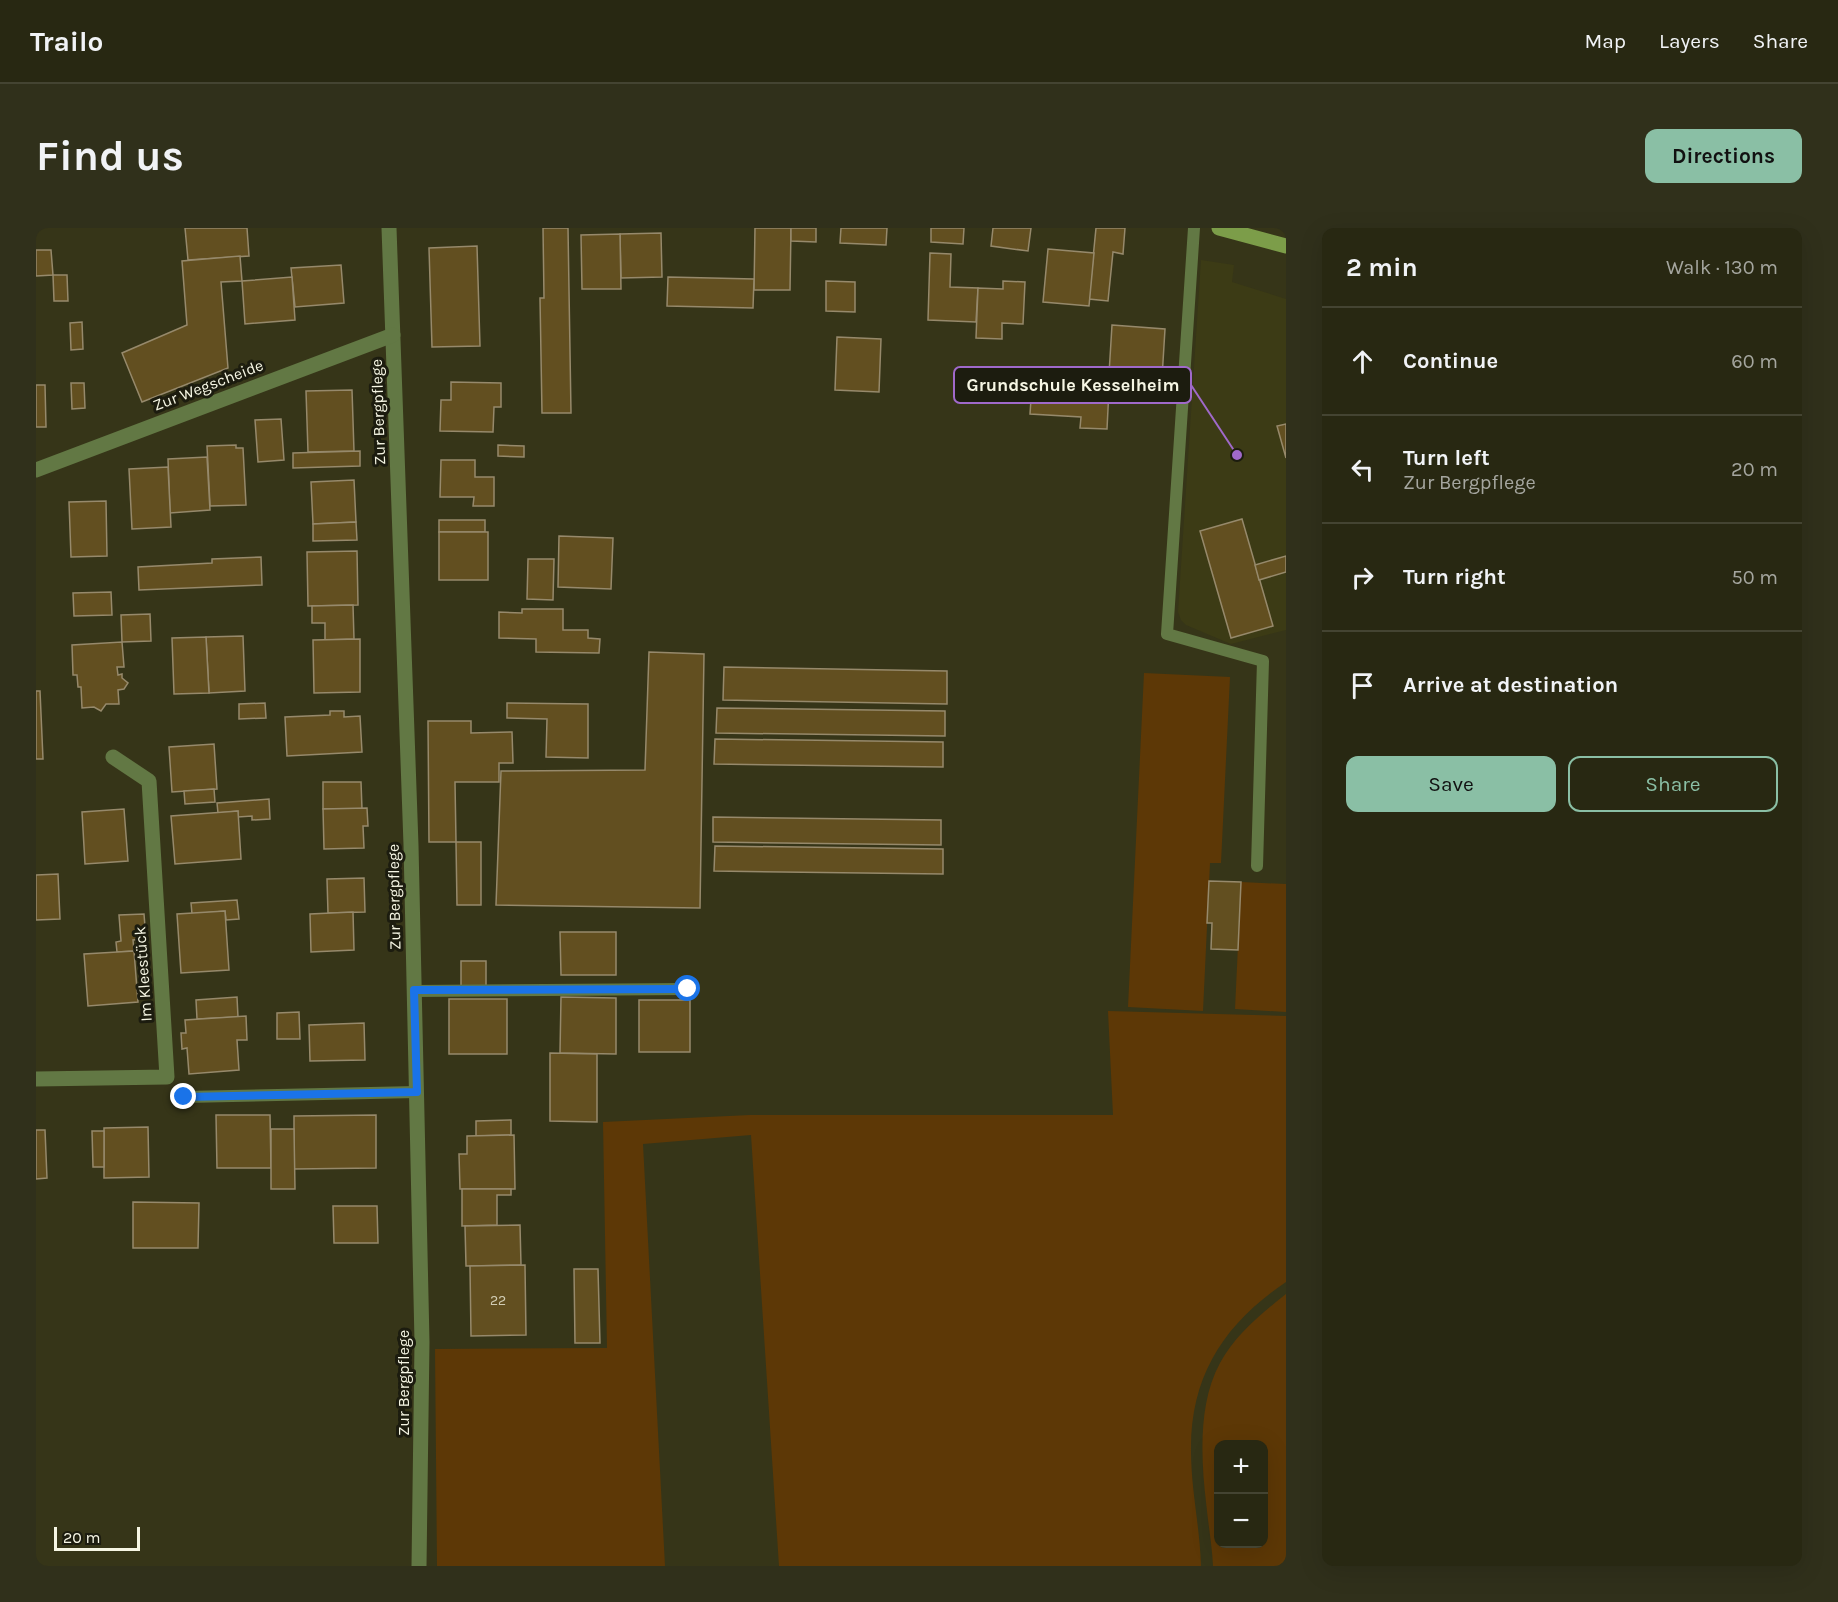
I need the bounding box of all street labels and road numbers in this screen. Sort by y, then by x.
street label: Zur Wegscheide [150,355,266,415]
street label: Zur Bergpflege [367,359,389,465]
street label: Zur Bergpflege [384,844,404,950]
street label: Im Kleestück [130,926,156,1022]
street label: Zur Bergpflege [394,1330,413,1436]

